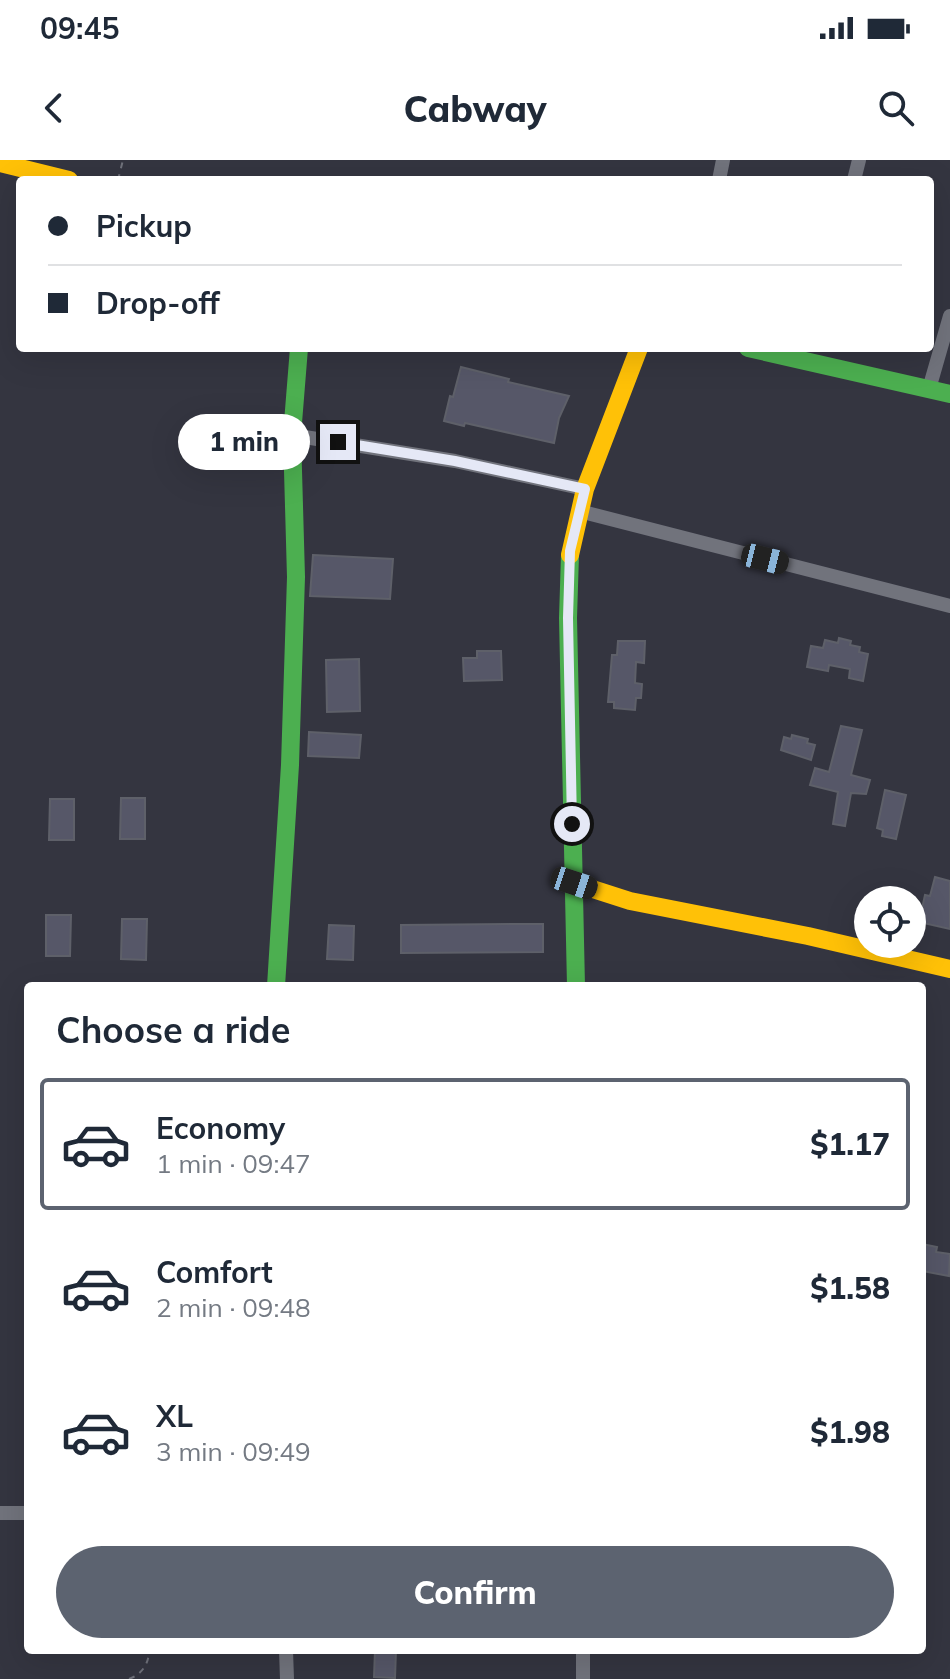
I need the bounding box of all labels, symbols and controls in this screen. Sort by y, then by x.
text: 09:45 [40,9,119,47]
icon: back [32,86,76,130]
text: Cabway [403,86,547,131]
icon: search [874,86,918,130]
text: Pickup [96,207,192,245]
text: Drop-off [96,284,220,322]
callout: 1 min [178,414,310,470]
route end [320,424,356,460]
text: 1 min [209,425,279,458]
car [739,542,791,576]
route start [554,806,590,842]
car [547,864,601,902]
map controls [854,886,926,958]
button: locate [854,886,926,958]
text: Choose a ride [56,1007,290,1052]
icon: car [60,1108,132,1180]
text: Economy [156,1109,285,1147]
text: $1.17 [810,1125,890,1163]
text: 1 min · 09:47 [156,1147,311,1180]
icon: car [60,1252,132,1324]
text: Comfort [156,1253,273,1291]
text: $1.58 [810,1269,890,1307]
text: 2 min · 09:48 [156,1291,311,1324]
icon: car [60,1396,132,1468]
text: XL [156,1397,193,1435]
text: $1.98 [810,1413,890,1451]
text: 3 min · 09:49 [156,1435,311,1468]
button: Confirm [56,1546,894,1638]

